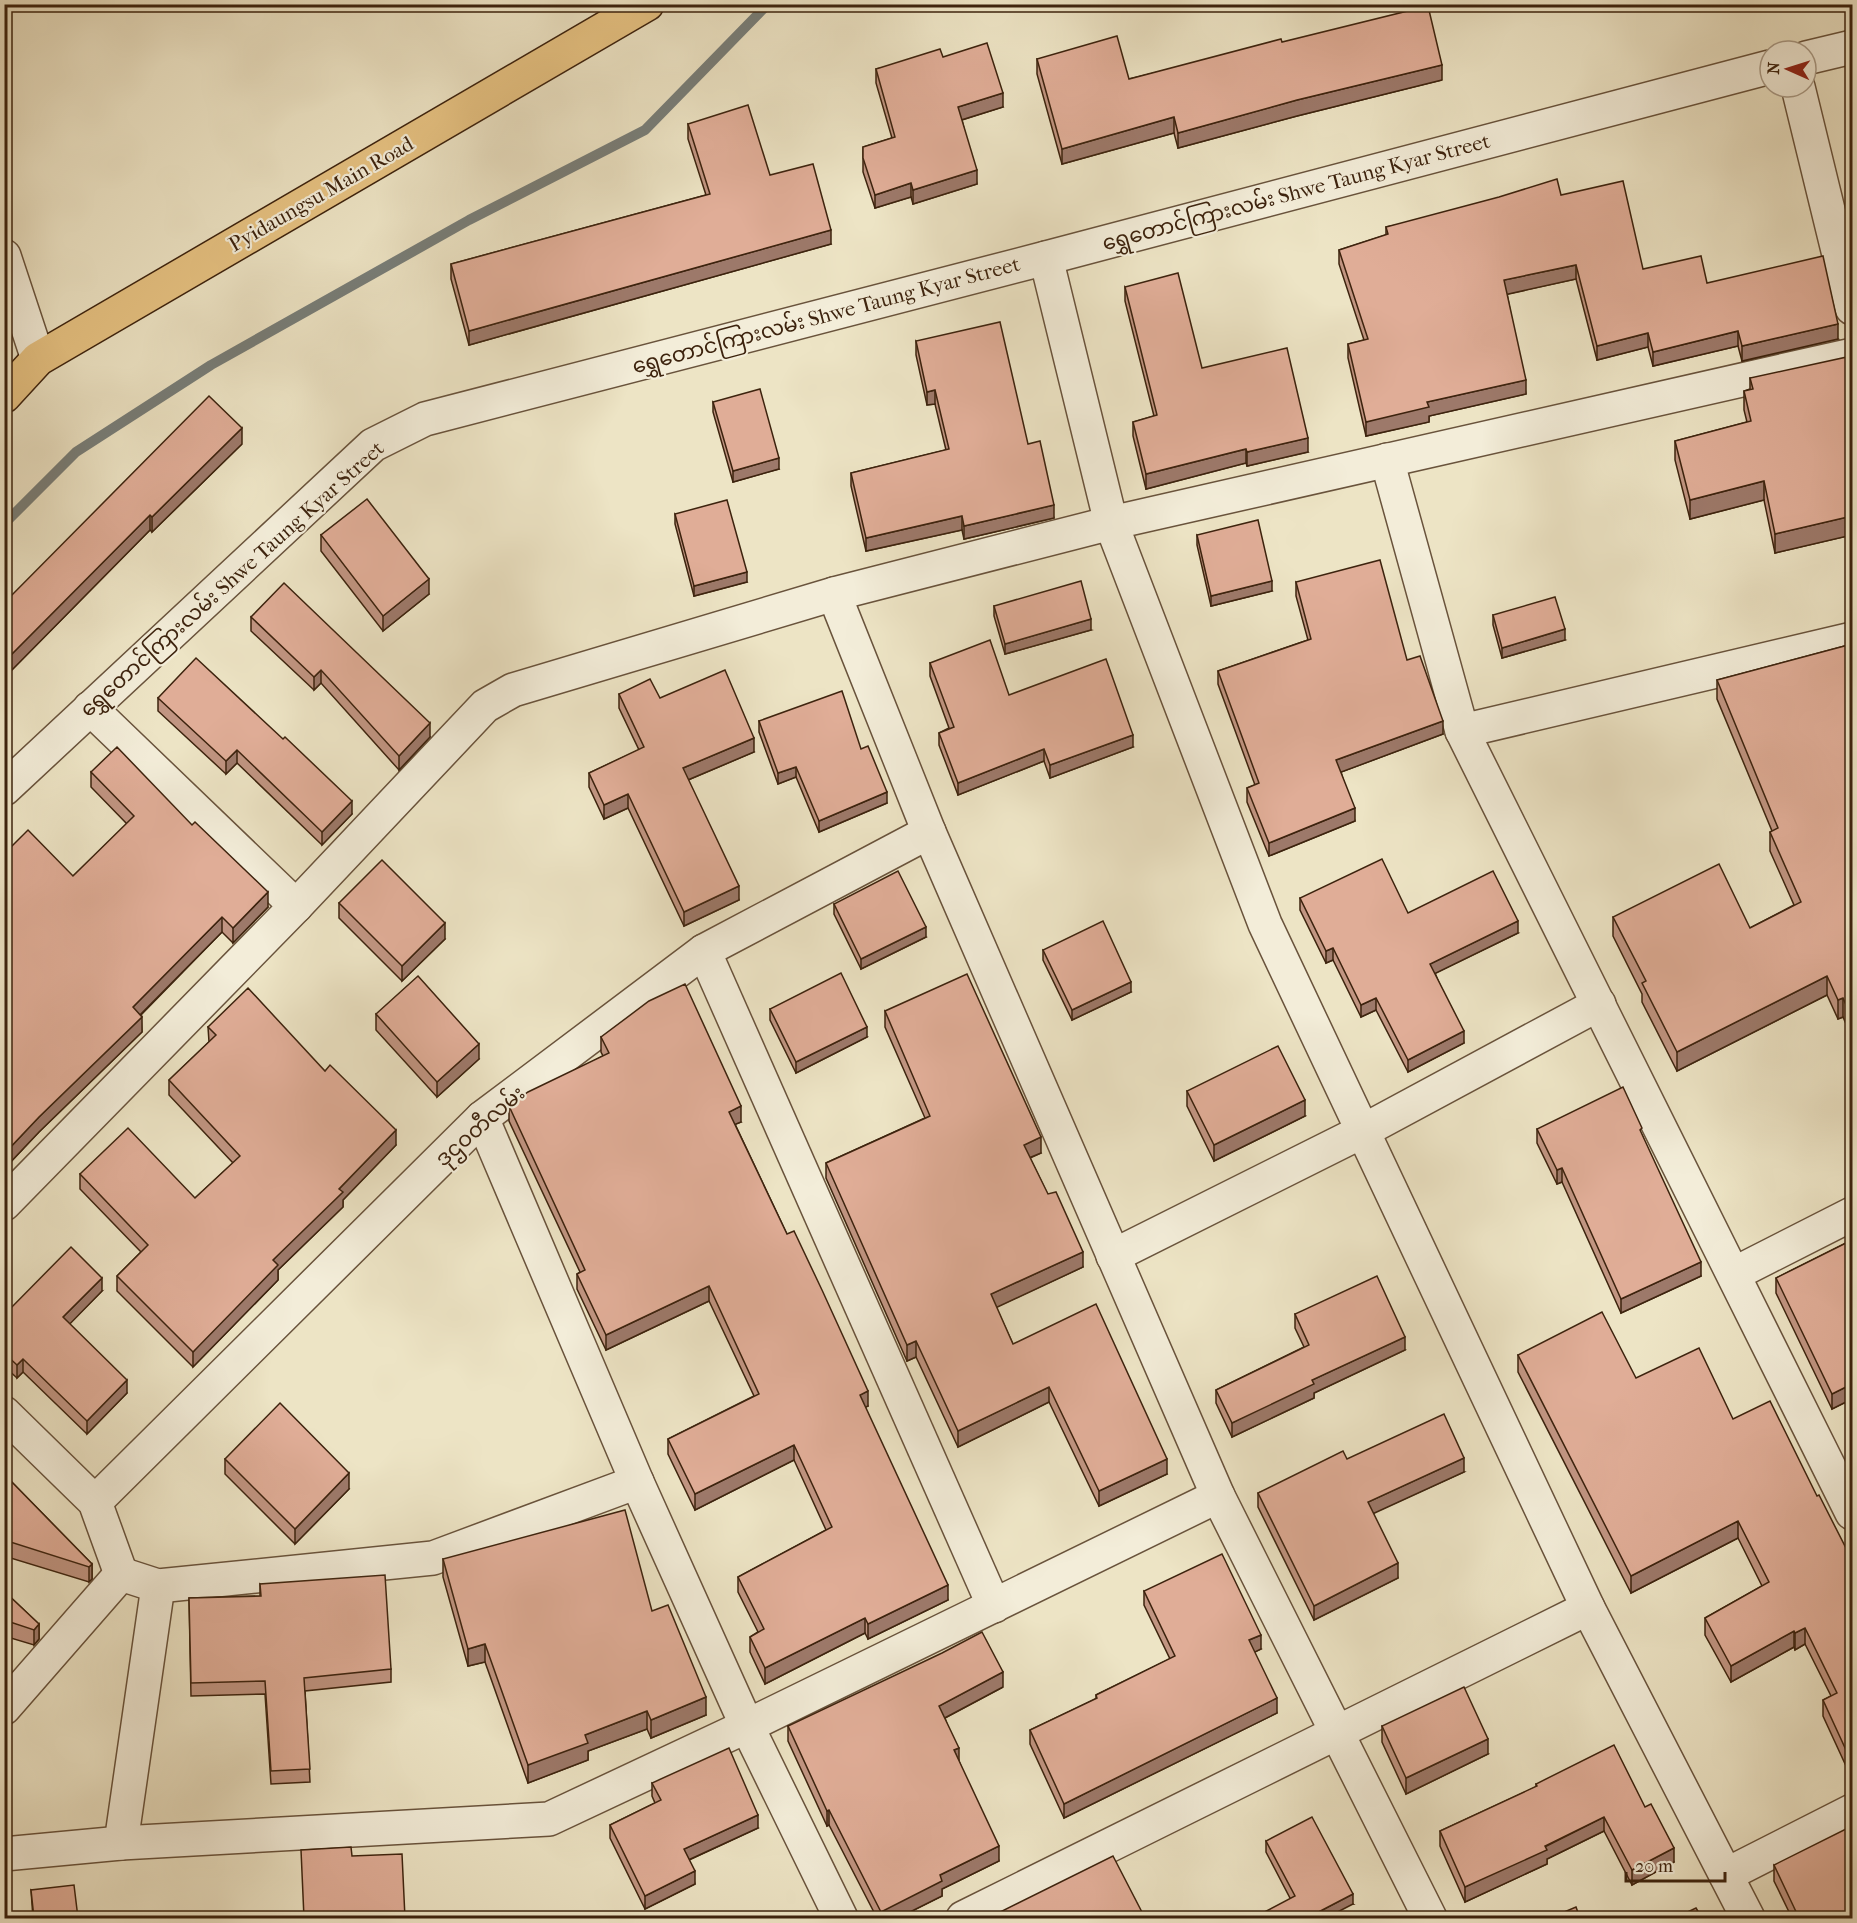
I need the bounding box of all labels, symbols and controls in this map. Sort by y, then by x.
north arrow [1758,39,1818,99]
text: N [1764,61,1783,75]
street label: ရွှေတောင်ကြားလမ်း Shwe Taung Kyar Street [1099,125,1494,260]
street label: Pyidaungsu Main Road [225,131,418,257]
street label: ရွှေတောင်ကြားလမ်း Shwe Taung Kyar Street [629,248,1024,383]
street label: ရွှေတောင်ကြားလမ်း Shwe Taung Kyar Street [73,433,392,726]
street label: ဒုဌဝတီလမ်း [428,1078,533,1175]
scale bar [1626,1845,1725,1883]
text: 20 m [1635,1856,1673,1877]

